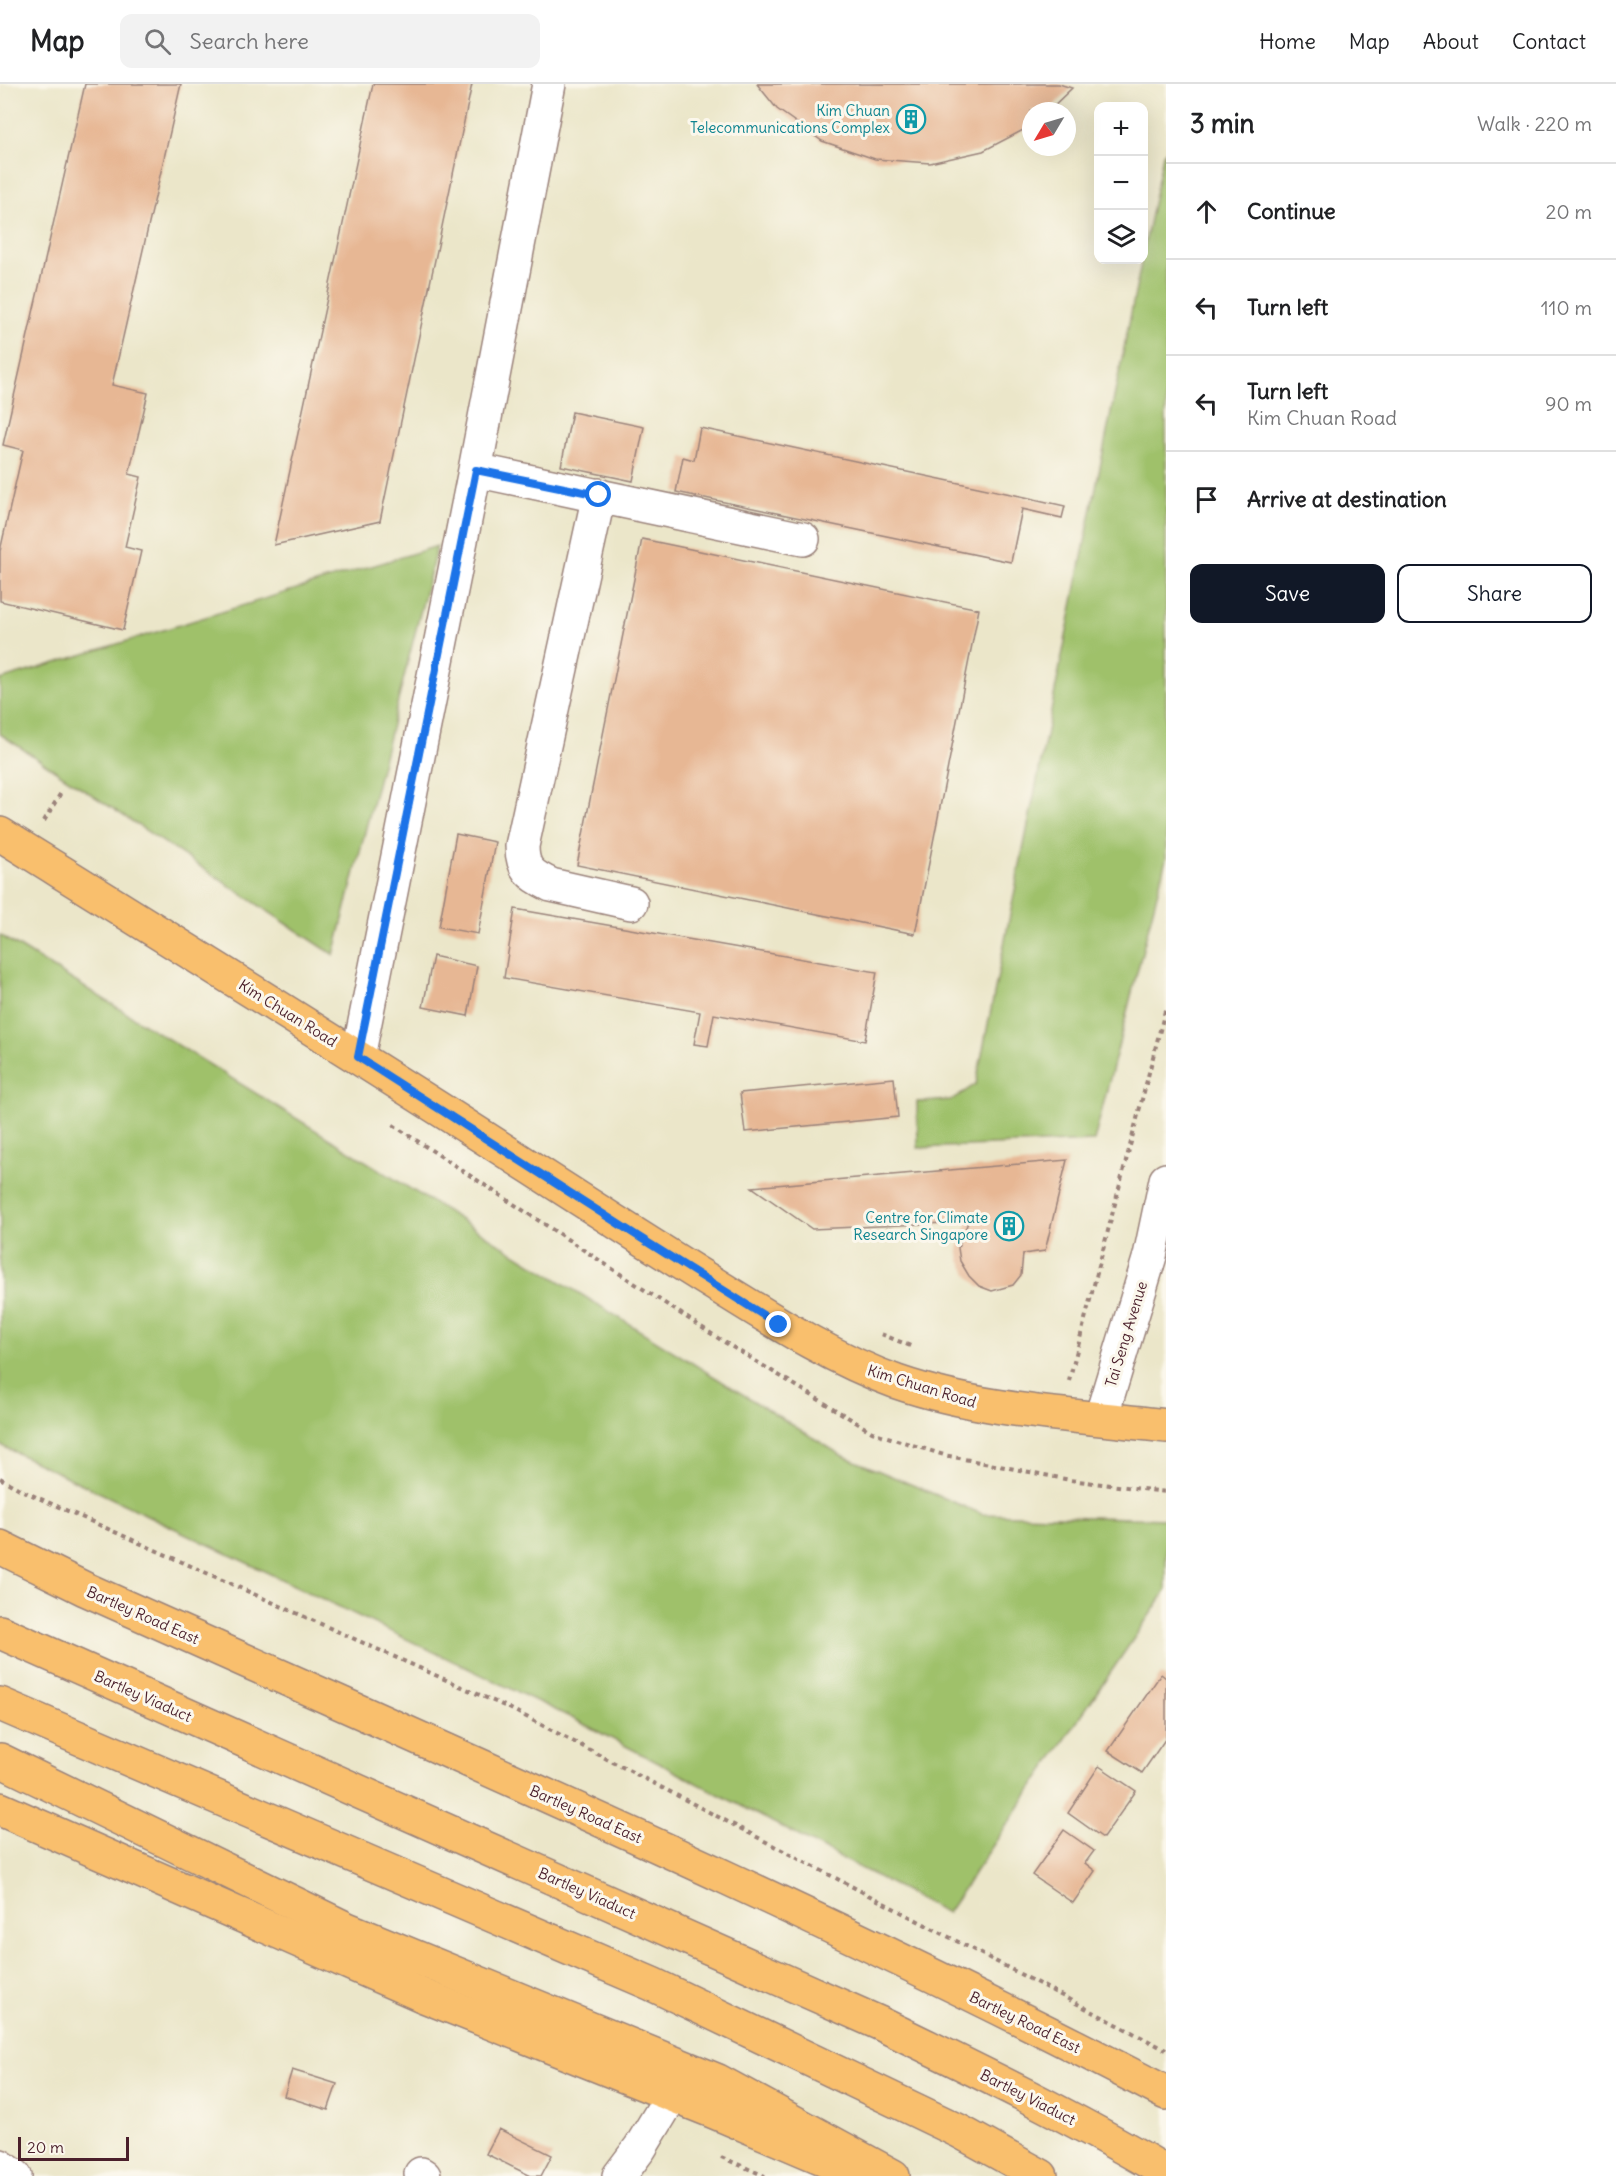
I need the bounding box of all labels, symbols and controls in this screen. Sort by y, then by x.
search box [120,14,540,68]
text: Map [30,23,84,59]
icon: search [141,25,174,58]
text: Search here [189,27,309,55]
text: Home [1259,28,1316,55]
text: Map [1349,28,1390,55]
text: About [1423,28,1479,55]
text: Contact [1512,28,1586,55]
place label: Kim Chuan Telecommunications Complex [690,101,891,137]
north arrow [1022,102,1076,156]
map controls [1094,102,1148,264]
button: + [1094,102,1148,156]
building icon: Kim Chuan Telecommunications Complex [895,103,927,135]
text: 3 min [1190,107,1255,140]
text: Walk · 220 m [1477,111,1592,136]
button: − [1094,156,1148,210]
icon: ahead [1190,195,1223,228]
text: Continue [1247,197,1336,225]
text: 20 m [1546,199,1592,224]
button: layers [1094,210,1148,264]
icon: left [1190,291,1223,324]
text: Turn left [1247,293,1328,321]
text: 110 m [1541,295,1592,320]
text: Turn left [1247,377,1328,405]
icon: left [1190,387,1223,420]
text: 90 m [1545,391,1592,416]
text: Kim Chuan Road [1247,405,1397,430]
route start [585,481,611,507]
icon: arrive [1190,483,1223,516]
text: Arrive at destination [1247,485,1447,513]
button: Save [1190,564,1385,623]
button: Share [1397,564,1592,623]
street label: Kim Chuan Road [235,975,341,1051]
place label: Centre for Climate Research Singapore [853,1208,988,1244]
building icon: Centre for Climate Research Singapore [993,1210,1025,1242]
street label: Tai Seng Avenue [1101,1279,1151,1389]
route end [765,1311,791,1337]
street label: Kim Chuan Road [865,1360,979,1412]
street label: Bartley Road East [84,1582,202,1648]
street label: Bartley Viaduct [91,1666,195,1726]
street label: Bartley Road East [527,1781,645,1847]
street label: Bartley Viaduct [535,1863,639,1923]
street label: Bartley Road East [967,1987,1083,2057]
street label: Bartley Viaduct [977,2065,1079,2129]
scale bar [18,2134,129,2162]
text: 20 m [27,2137,64,2157]

